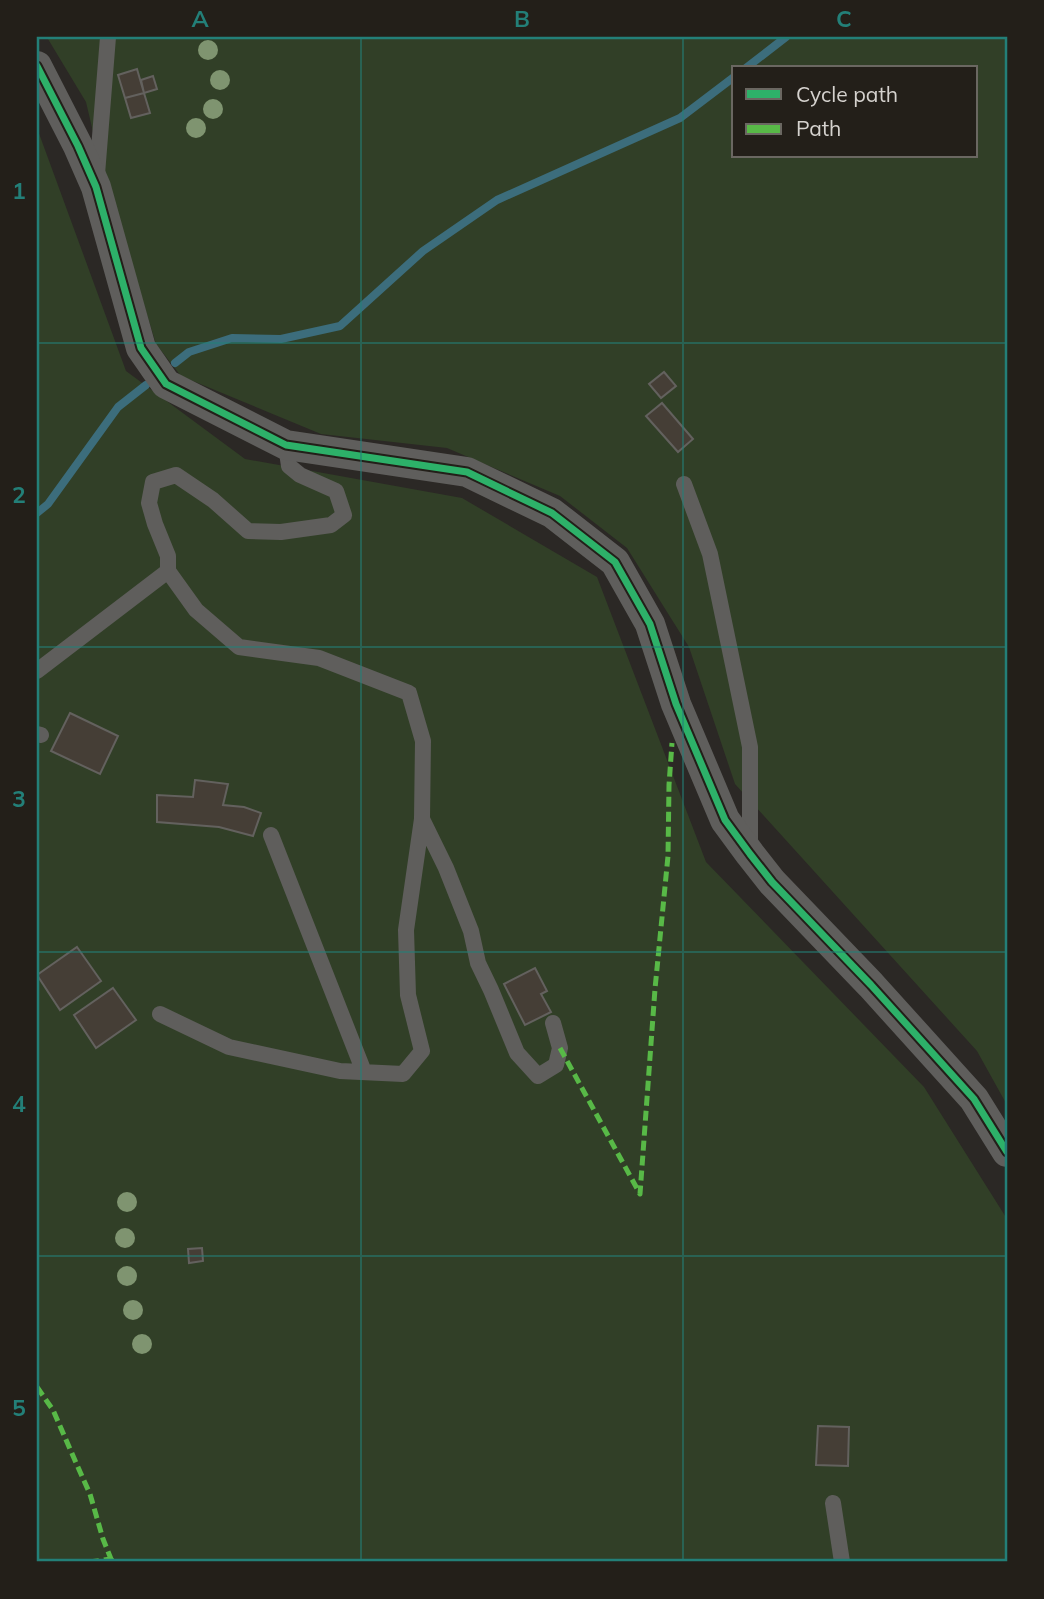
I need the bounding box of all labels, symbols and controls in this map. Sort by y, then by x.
text: A [191,4,209,33]
text: B [514,4,530,33]
text: C [836,4,852,33]
legend [732,66,978,158]
text: Cycle path [796,81,898,107]
text: Path [796,115,841,141]
text: 1 [12,176,26,205]
text: 2 [12,480,26,509]
text: 3 [12,784,26,813]
text: 4 [12,1089,26,1118]
text: 5 [12,1393,26,1422]

